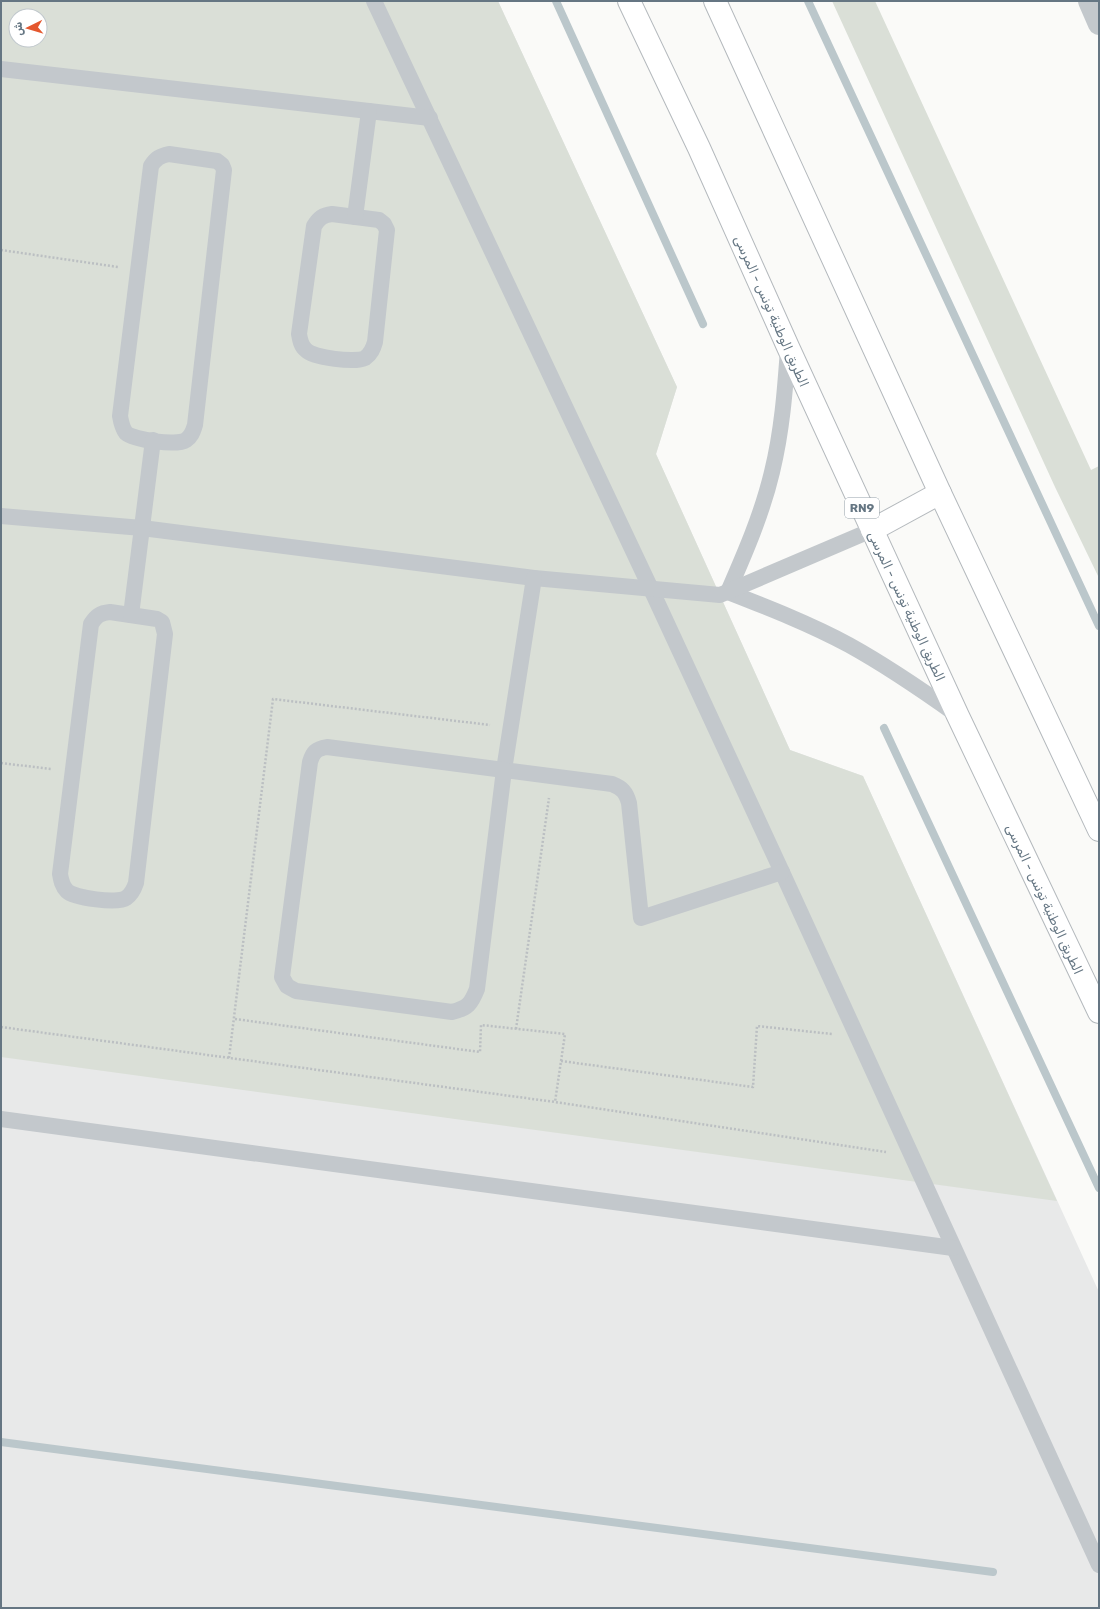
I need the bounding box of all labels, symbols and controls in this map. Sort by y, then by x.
north arrow [8,8,48,48]
text: ش [11,21,26,36]
street label: الطريق الوطنية تونس - المرسى [730,233,812,390]
road number: RN9 [845,498,879,518]
street label: الطريق الوطنية تونس - المرسى [864,529,948,684]
street label: الطريق الوطنية تونس - المرسى [1002,822,1086,977]

